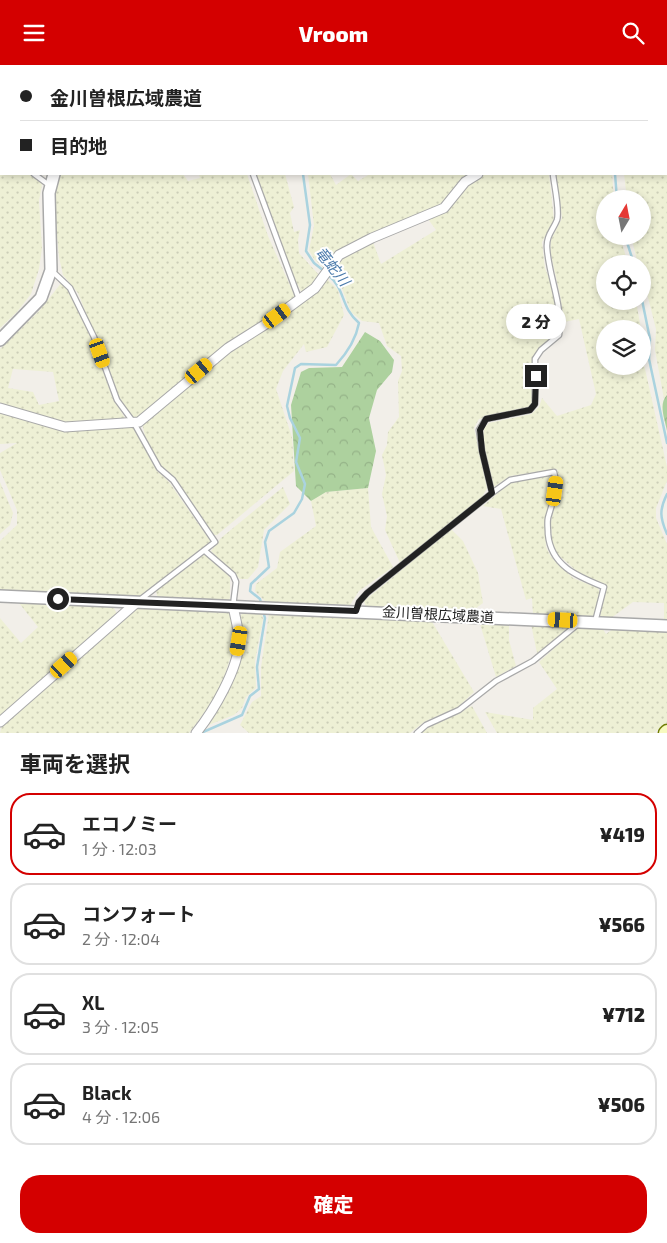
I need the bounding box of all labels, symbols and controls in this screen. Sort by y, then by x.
icon: menu [20,19,48,47]
icon: search [619,19,647,47]
text: Vroom [299,20,368,46]
text: 金川曽根広域農道 [50,86,202,109]
text: 目的地 [50,134,107,157]
north arrow [596,190,651,245]
map controls [596,190,651,375]
water label: 竜蛇川 [312,243,355,291]
button: locate [596,255,651,310]
car [260,301,293,331]
callout: 2 分 [506,303,566,339]
text: 2 分 [522,312,550,331]
button: layers [596,320,651,375]
car [87,336,112,370]
car [182,356,215,386]
route end [525,365,547,387]
car [545,475,564,507]
route start [47,588,69,610]
street label: 金川曽根広域農道 [382,603,494,625]
car [547,612,578,628]
car [229,625,248,657]
car [47,649,80,681]
text: 車両を選択 [20,750,130,776]
icon: car [22,812,67,857]
text: エコノミー [82,812,177,835]
text: ¥419 [600,823,645,846]
text: 1 分 · 12:03 [82,839,157,858]
icon: car [22,902,67,947]
text: コンフォート [82,902,195,925]
text: ¥566 [598,913,645,936]
text: 2 分 · 12:04 [82,929,160,948]
text: XL [82,991,104,1014]
icon: car [22,992,67,1037]
text: ¥712 [602,1003,645,1026]
text: 3 分 · 12:05 [82,1017,159,1036]
text: Black [82,1081,132,1104]
icon: car [22,1082,67,1127]
text: ¥506 [598,1093,645,1116]
text: 4 分 · 12:06 [82,1107,160,1126]
button: 確定 [20,1175,647,1233]

